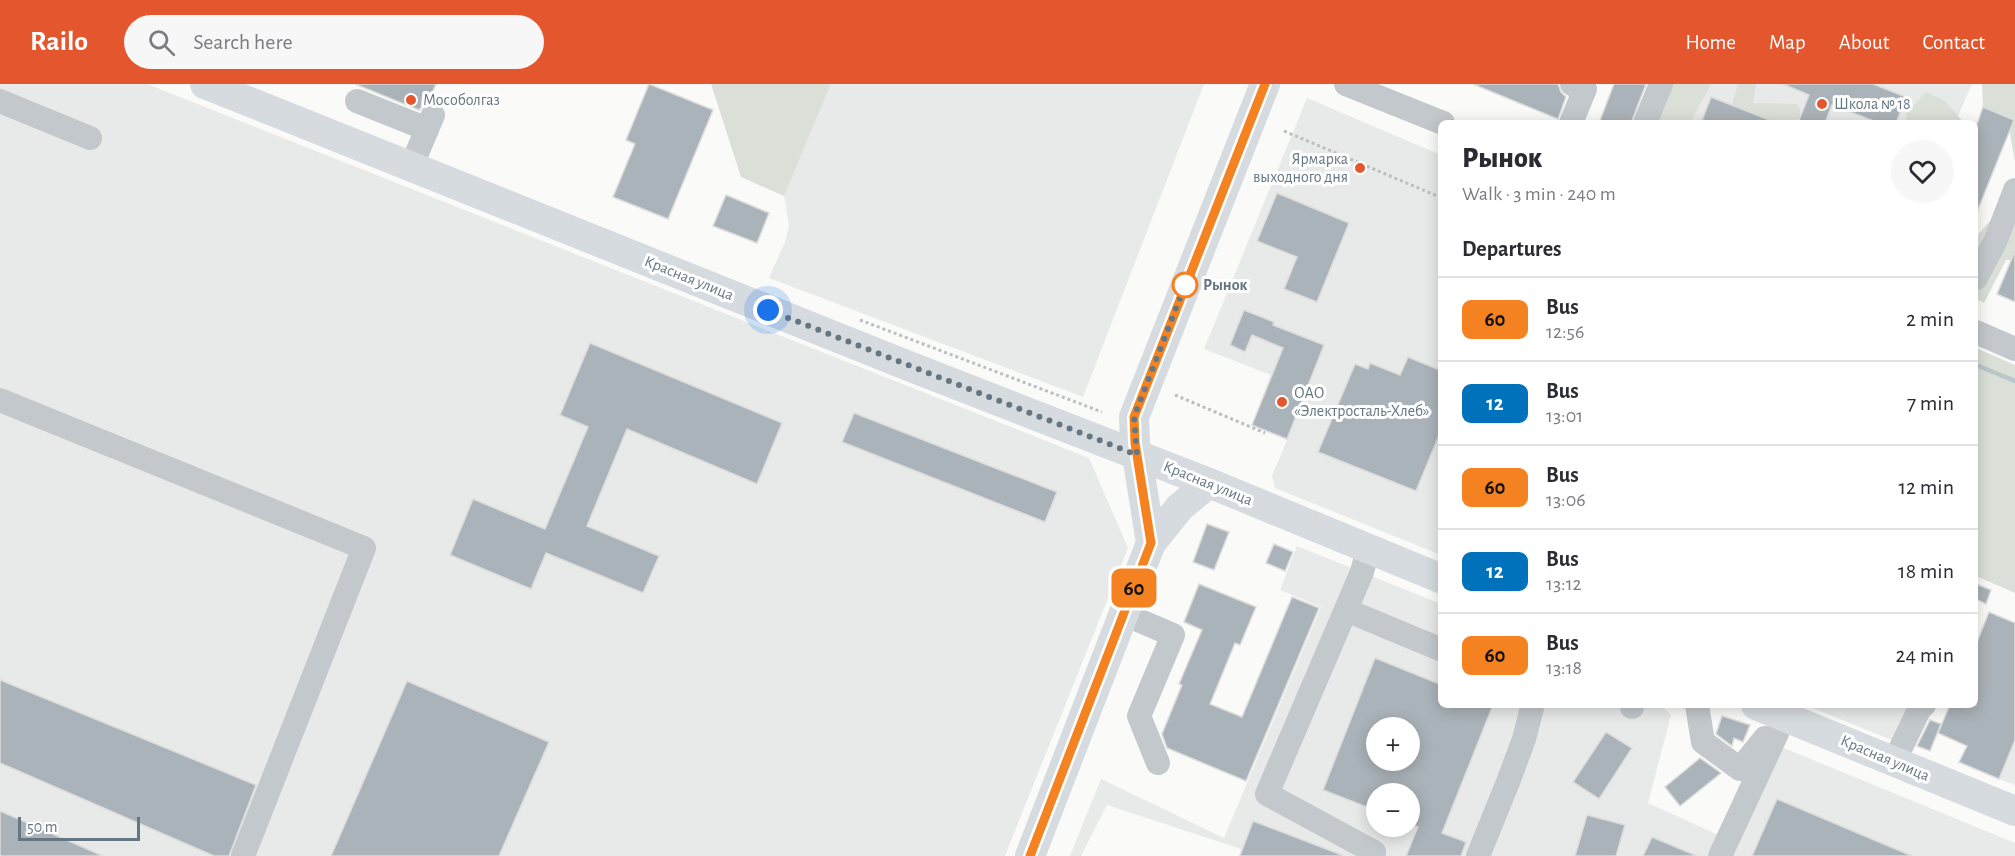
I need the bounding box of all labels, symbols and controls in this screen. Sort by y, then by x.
search box [124,15,544,69]
icon: search [145,26,178,59]
text: Railo [30,28,88,56]
text: Search here [193,31,293,53]
text: Home [1685,32,1736,53]
text: Map [1769,32,1806,53]
text: About [1839,32,1889,53]
text: Contact [1922,32,1985,53]
place label: Мособолгаз [423,92,500,108]
marker: Мособолгаз [404,93,418,107]
place label: Школа № 18 [1834,96,1911,112]
marker: Школа № 18 [1815,97,1829,111]
button: heart [1891,140,1954,203]
text: Рынок [1462,145,1542,173]
place label: Ярмарка выходного дня [1253,151,1348,185]
marker: Ярмарка выходного дня [1353,161,1367,175]
text: Walk · 3 min · 240 m [1462,184,1616,204]
text: Departures [1462,238,1562,260]
street label: Красная улица [642,253,736,304]
marker: Рынок [1172,272,1198,298]
place label: Рынок [1203,277,1247,293]
your location [753,295,783,325]
text: Bus [1546,296,1579,318]
text: 2 min [1906,308,1954,330]
text: 60 [1484,309,1506,330]
text: 12:56 [1546,322,1584,342]
text: Bus [1546,380,1579,402]
place label: ОАО «Электросталь-Хлеб» [1294,385,1429,419]
text: 7 min [1907,392,1954,414]
text: 12 [1486,393,1504,414]
marker: ОАО «Электросталь-Хлеб» [1275,395,1289,409]
text: 13:01 [1546,406,1583,426]
street label: Красная улица [1161,458,1255,509]
text: Bus [1546,464,1579,486]
text: 12 min [1899,476,1954,498]
text: 60 [1484,477,1506,498]
text: 13:06 [1546,490,1586,510]
text: Bus [1546,548,1579,570]
text: 18 min [1898,560,1954,582]
text: 12 [1486,561,1504,582]
line badge: 60 [1107,568,1161,608]
text: 13:12 [1546,574,1582,594]
text: 60 [1123,578,1145,599]
text: Bus [1546,632,1579,654]
text: 24 min [1896,644,1954,666]
text: 60 [1484,645,1506,666]
text: 13:18 [1546,658,1582,678]
map controls [1366,717,1420,837]
button: + [1366,717,1420,771]
street label: Красная улица [1838,732,1932,785]
button: − [1366,783,1420,837]
scale bar [18,814,140,842]
text: 50 m [27,819,58,835]

